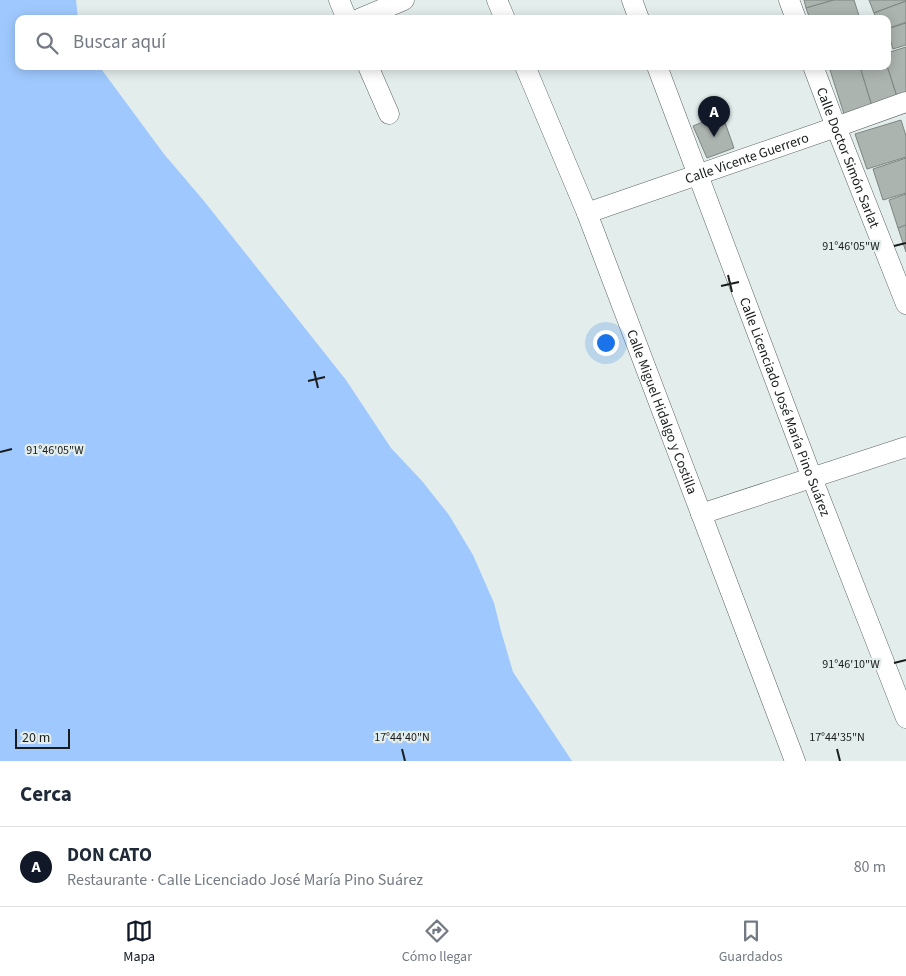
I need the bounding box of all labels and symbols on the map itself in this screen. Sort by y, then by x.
street label: Calle Doctor Simón Sarlat [811,85,884,231]
pin: A [698,96,730,137]
street label: Calle Vicente Guerrero [682,128,812,189]
text: 91°46'05"W [822,238,880,255]
street label: Calle Licenciado José María Pino Suárez [734,295,835,519]
street label: Calle Miguel Hidalgo y Costilla [621,327,702,497]
your location [593,330,619,356]
text: 91°46'05"W [26,442,84,459]
text: 91°46'10"W [822,656,880,673]
scale bar [15,726,70,749]
text: 17°44'40"N [374,729,430,746]
text: 17°44'35"N [809,729,865,746]

